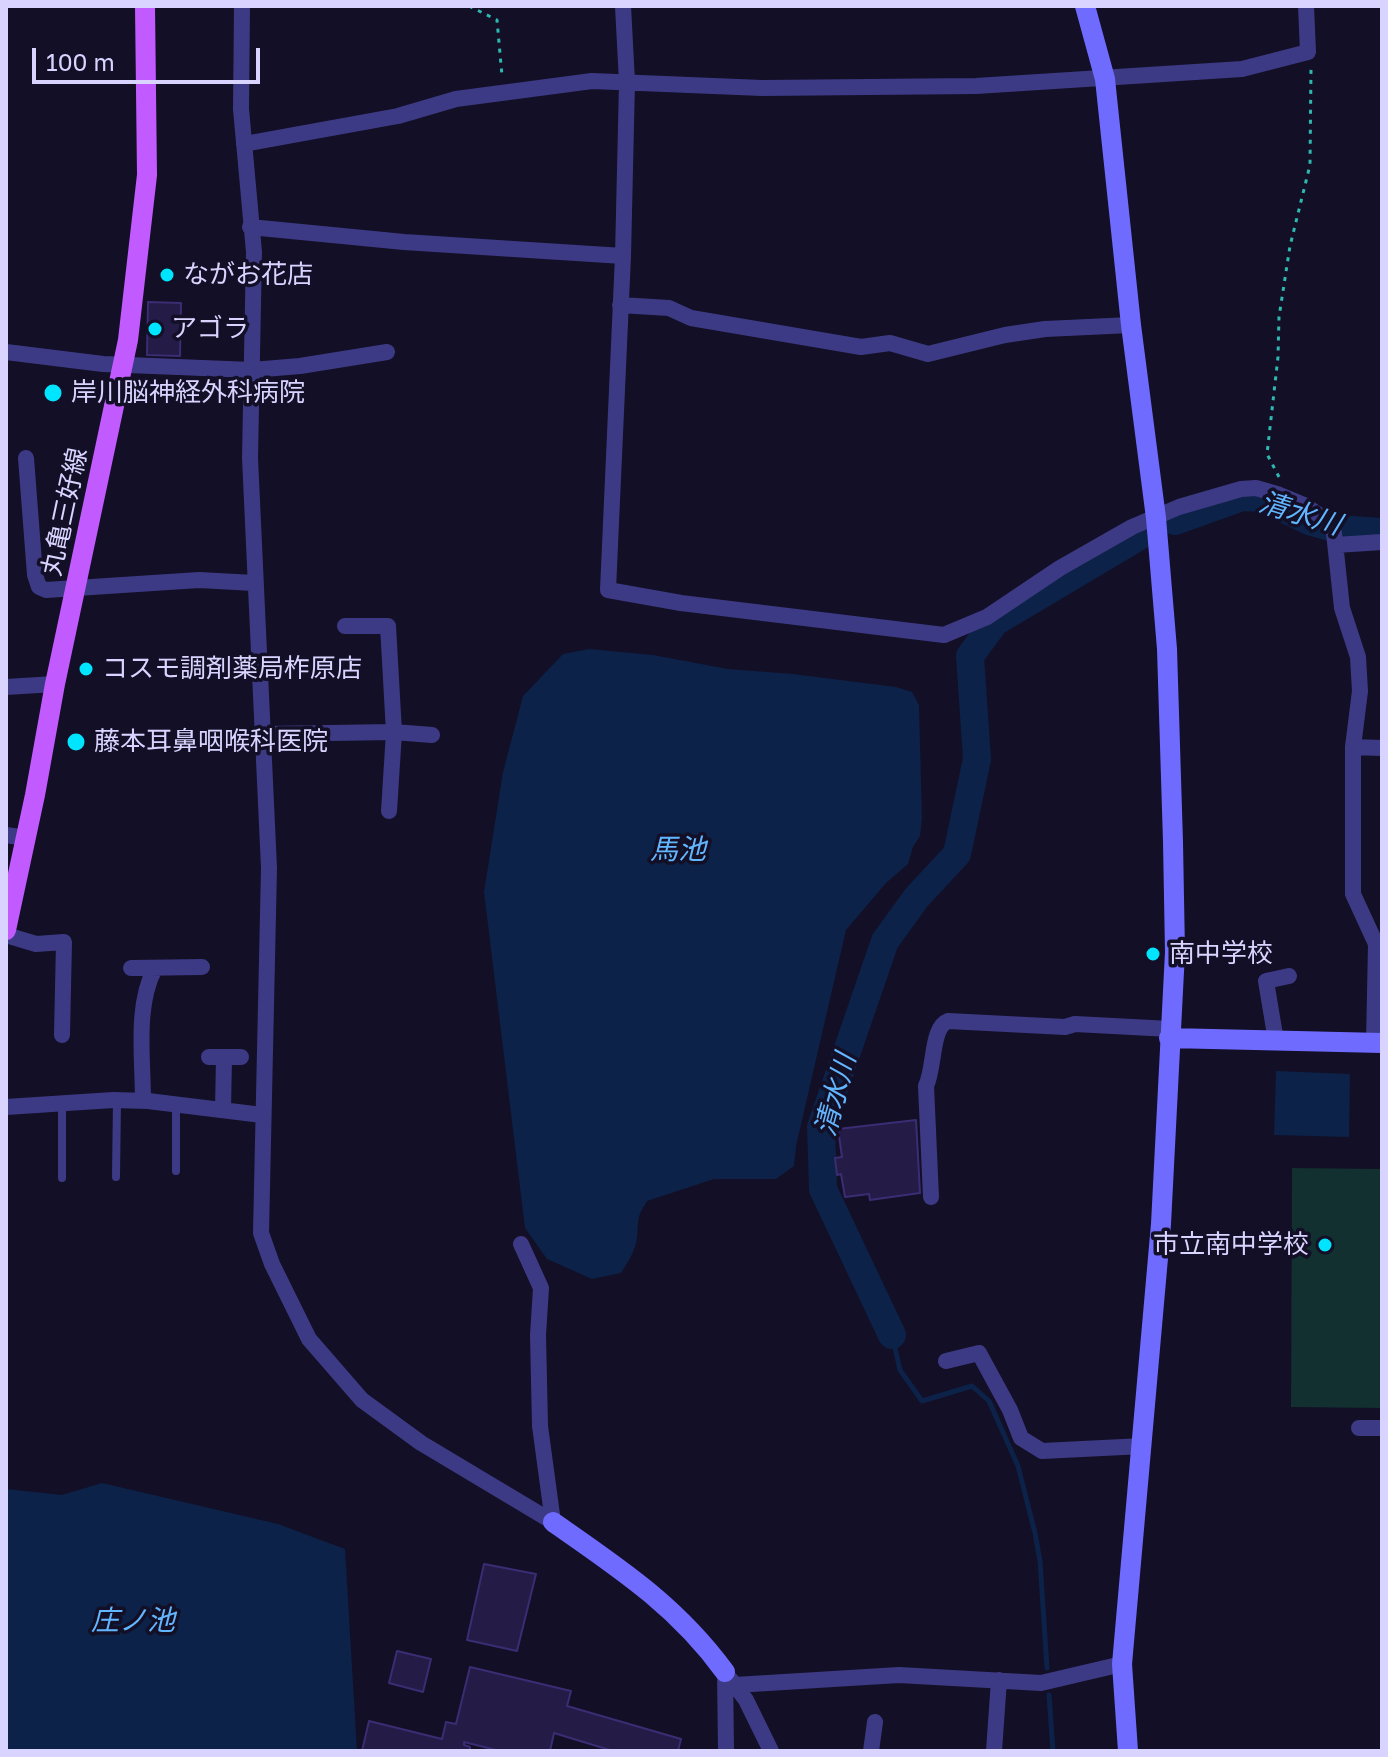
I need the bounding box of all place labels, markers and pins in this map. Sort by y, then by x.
place label: ながお花店 [183,259,313,291]
marker: ながお花店 [158,266,176,284]
place label: アゴラ [171,313,249,345]
marker: アゴラ [146,320,164,338]
place label: 岸川脳神経外科病院 [71,377,305,409]
marker: 岸川脳神経外科病院 [42,382,64,404]
place label: コスモ調剤薬局柞原店 [102,653,362,685]
marker: コスモ調剤薬局柞原店 [77,660,95,678]
place label: 藤本耳鼻咽喉科医院 [94,726,328,758]
marker: 藤本耳鼻咽喉科医院 [65,731,87,753]
place label: 南中学校 [1169,938,1273,970]
marker: 南中学校 [1144,945,1162,963]
place label: 市立南中学校 [1153,1229,1309,1261]
marker: 市立南中学校 [1316,1236,1334,1254]

